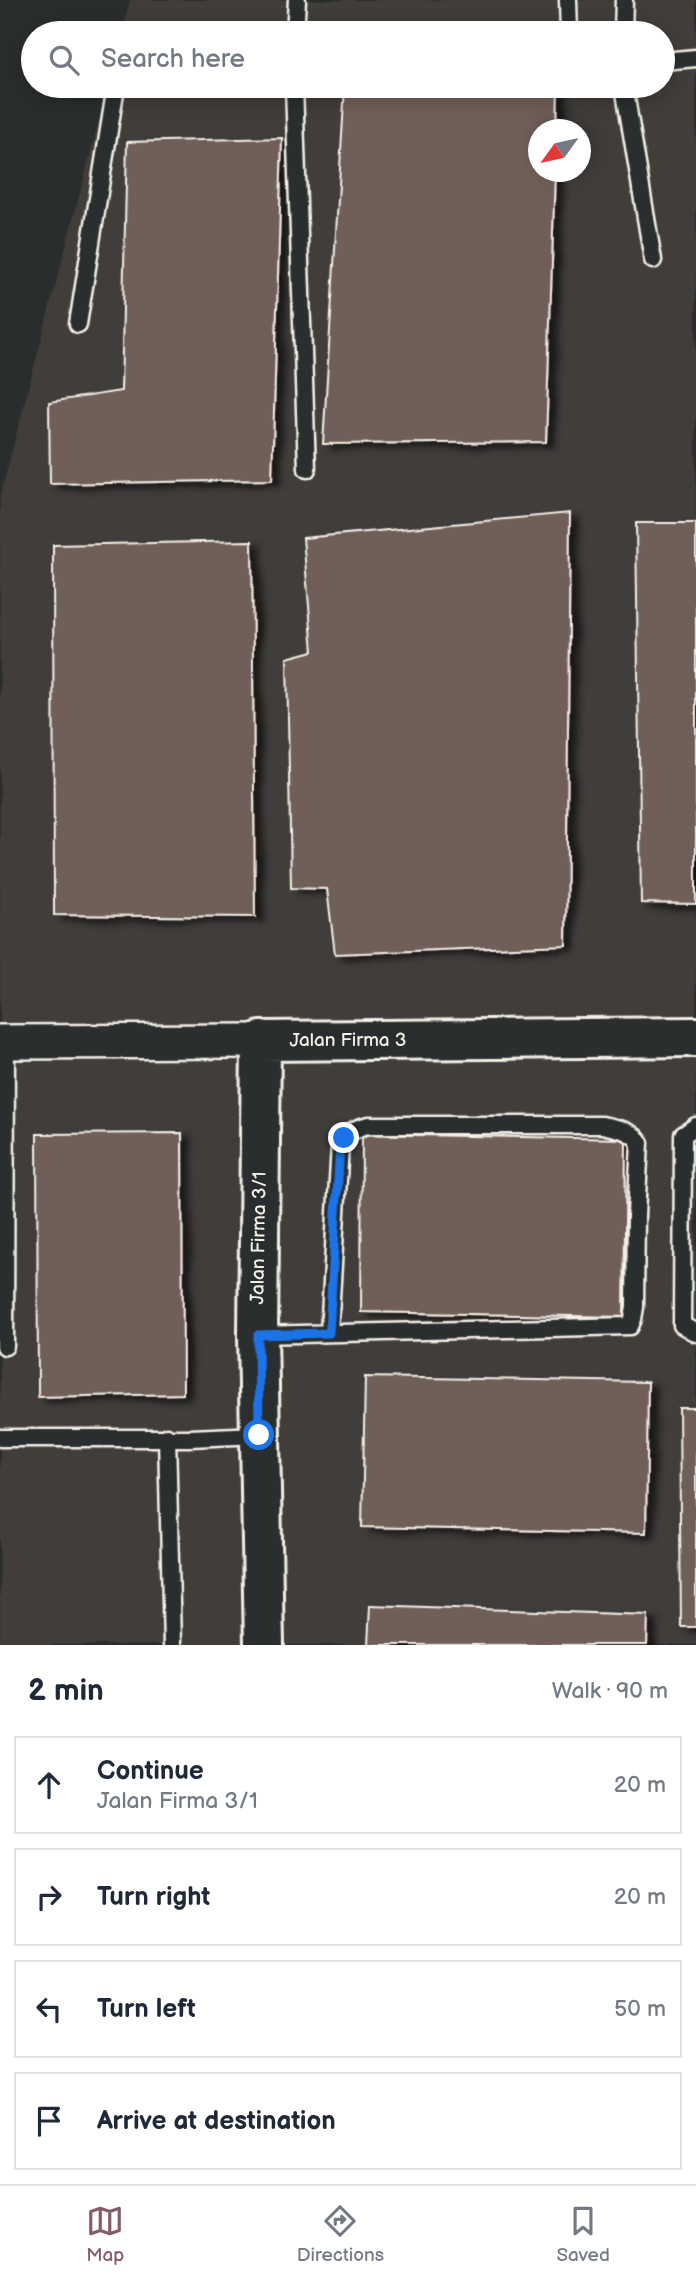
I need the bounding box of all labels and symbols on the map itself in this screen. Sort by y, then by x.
north arrow [528,119,591,182]
street label: Jalan Firma 3 [290,1029,406,1052]
route end [328,1122,359,1153]
street label: Jalan Firma 3/1 [246,1171,272,1305]
route start [243,1419,274,1450]

